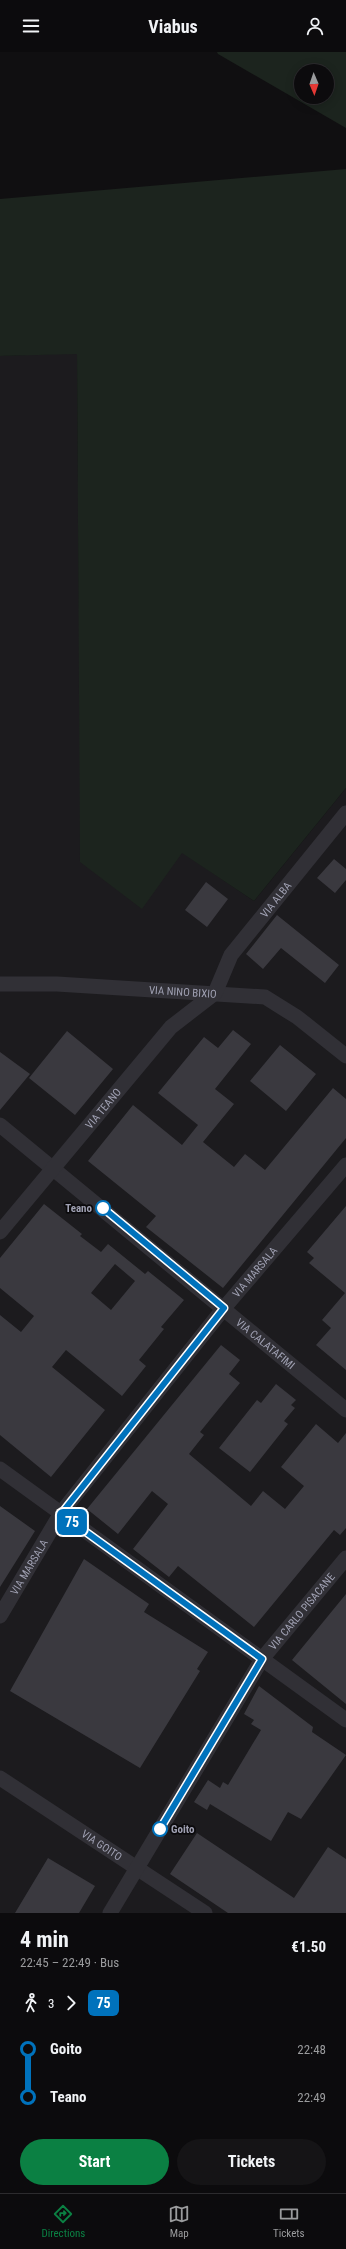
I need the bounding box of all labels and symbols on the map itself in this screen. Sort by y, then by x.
north arrow [294,64,334,104]
street label: VIA ALBA [258,879,294,920]
street label: VIA NINO BIXIO [149,983,217,1000]
street label: VIA TEANO [83,1086,124,1131]
marker: Teano [95,1200,111,1216]
place label: Teano [65,1202,93,1215]
street label: VIA MARSALA [230,1244,280,1300]
street label: VIA CALATAFIMI [233,1316,298,1372]
line badge: 75 [54,1509,90,1535]
street label: VIA MARSALA [8,1536,51,1597]
street label: VIA CARLO PISACANE [266,1570,338,1652]
marker: Goito [152,1821,168,1837]
place label: Goito [171,1823,195,1836]
street label: VIA GOITO [79,1827,125,1863]

